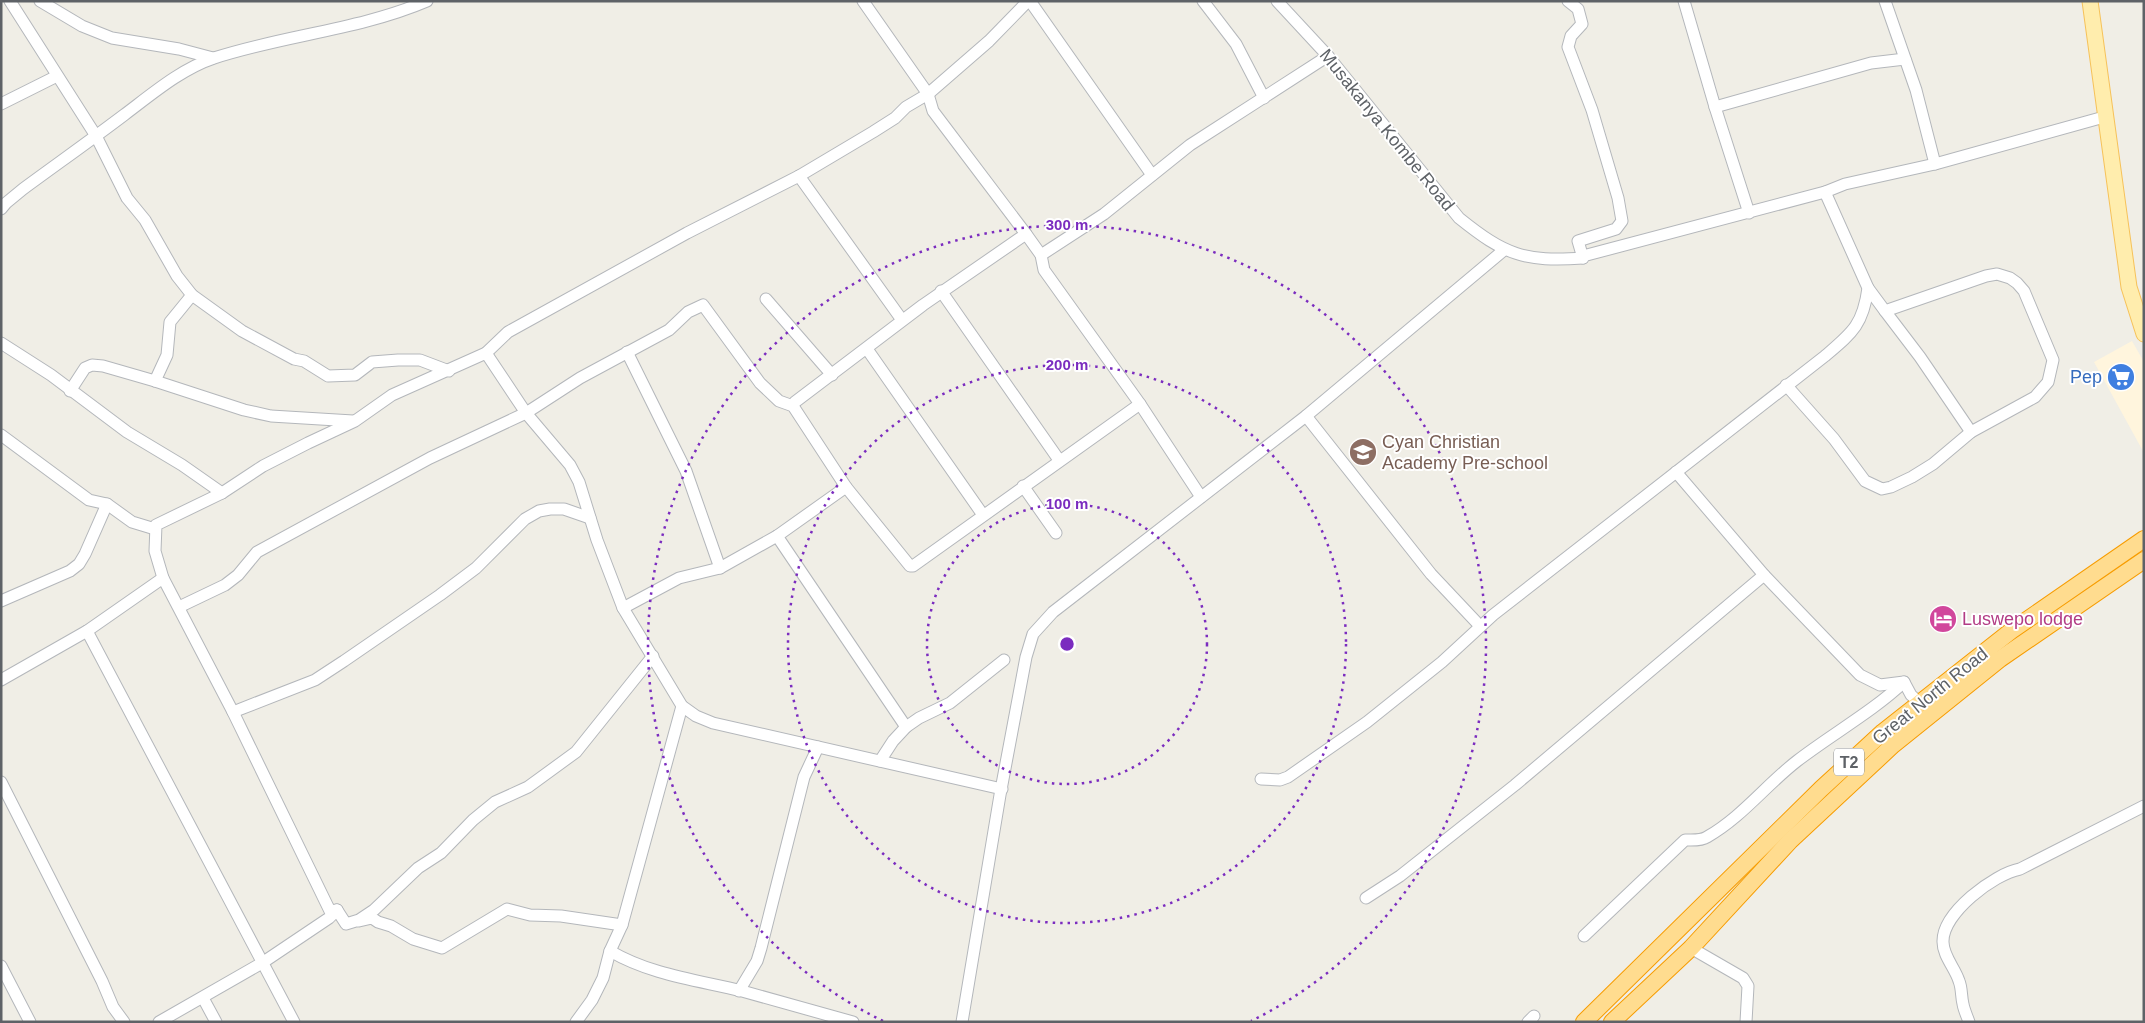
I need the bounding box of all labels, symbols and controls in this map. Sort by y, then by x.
street label: Musakanya Kombe Road [1316,45,1458,215]
text: 300 m [1046,216,1088,233]
text: 200 m [1046,356,1088,373]
supermarket icon: Pep [2106,362,2136,392]
place label: Pep [2070,367,2102,387]
place label: Cyan Christian Academy Pre-school [1382,432,1548,473]
school or university icon: Cyan Christian Academy Pre-school [1348,437,1378,467]
text: 100 m [1046,495,1088,512]
hotel icon: Luswepo lodge [1928,604,1958,634]
place label: Luswepo lodge [1962,609,2083,629]
centre of rings [1058,635,1076,653]
street label: Great North Road [1868,644,1992,748]
road number: T2 [1834,749,1864,776]

